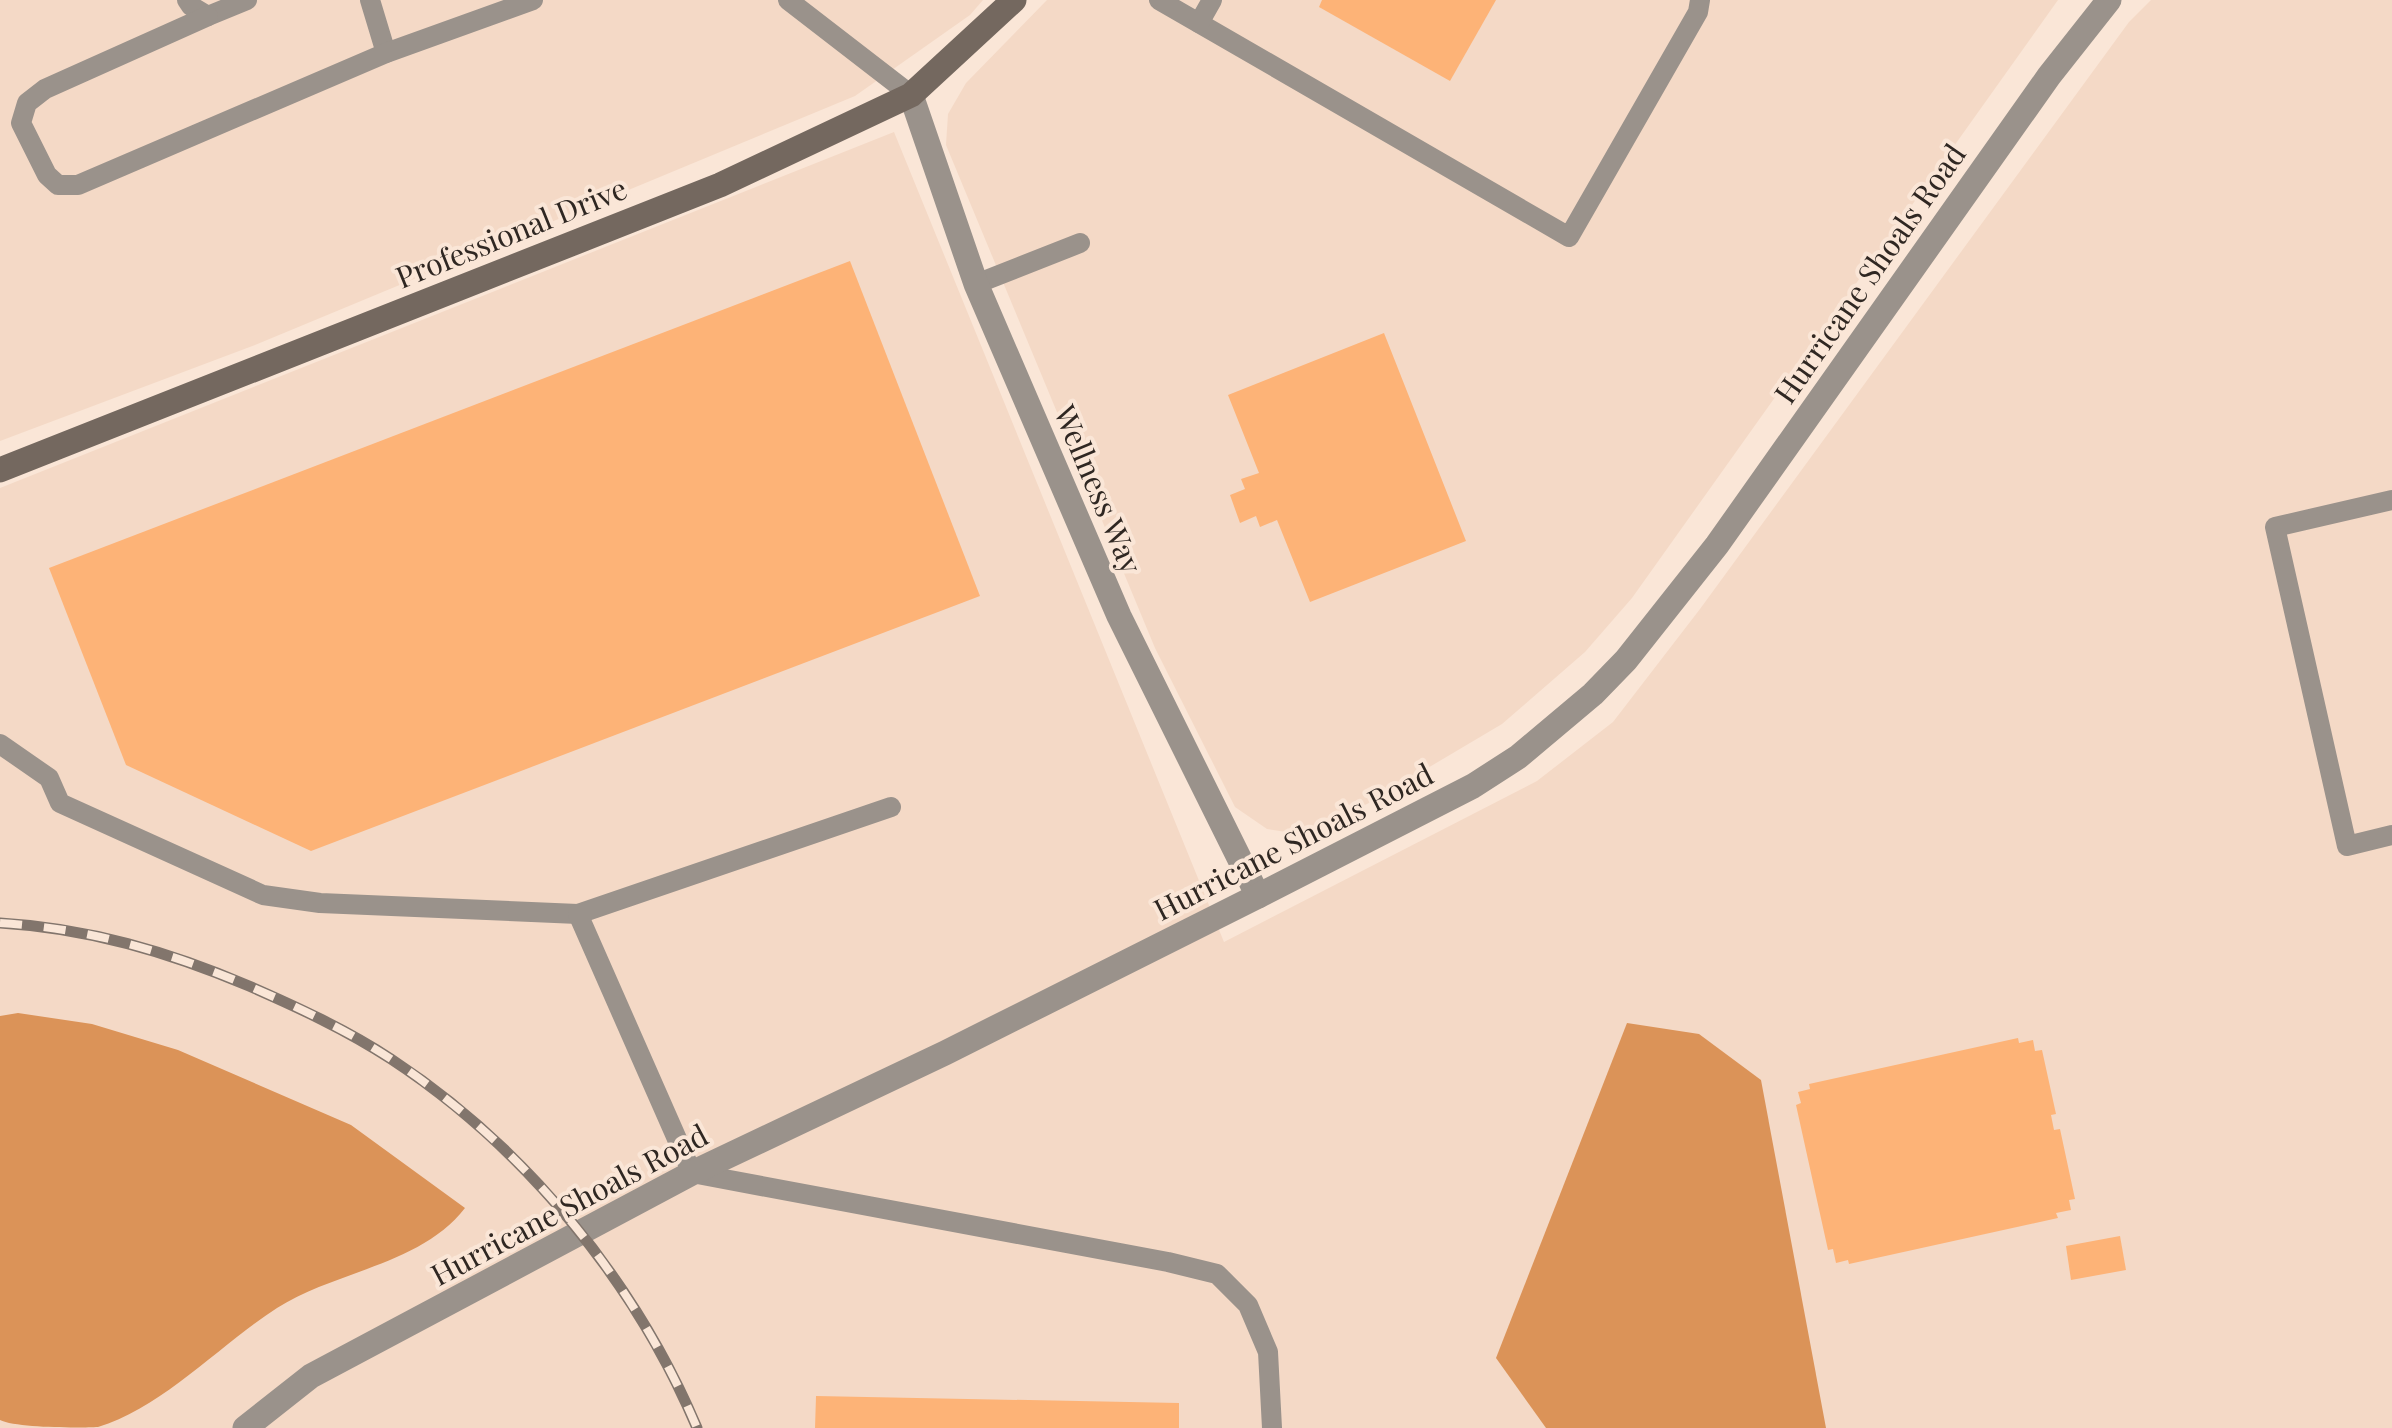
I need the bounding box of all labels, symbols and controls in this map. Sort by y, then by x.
street label: Hurricane Shoals Road [1764,135,1974,411]
street label: Professional Drive [390,167,632,297]
street label: Wellness Way [1045,398,1152,579]
street label: Hurricane Shoals Road [1147,753,1439,929]
street label: Hurricane Shoals Road [423,1114,715,1294]

